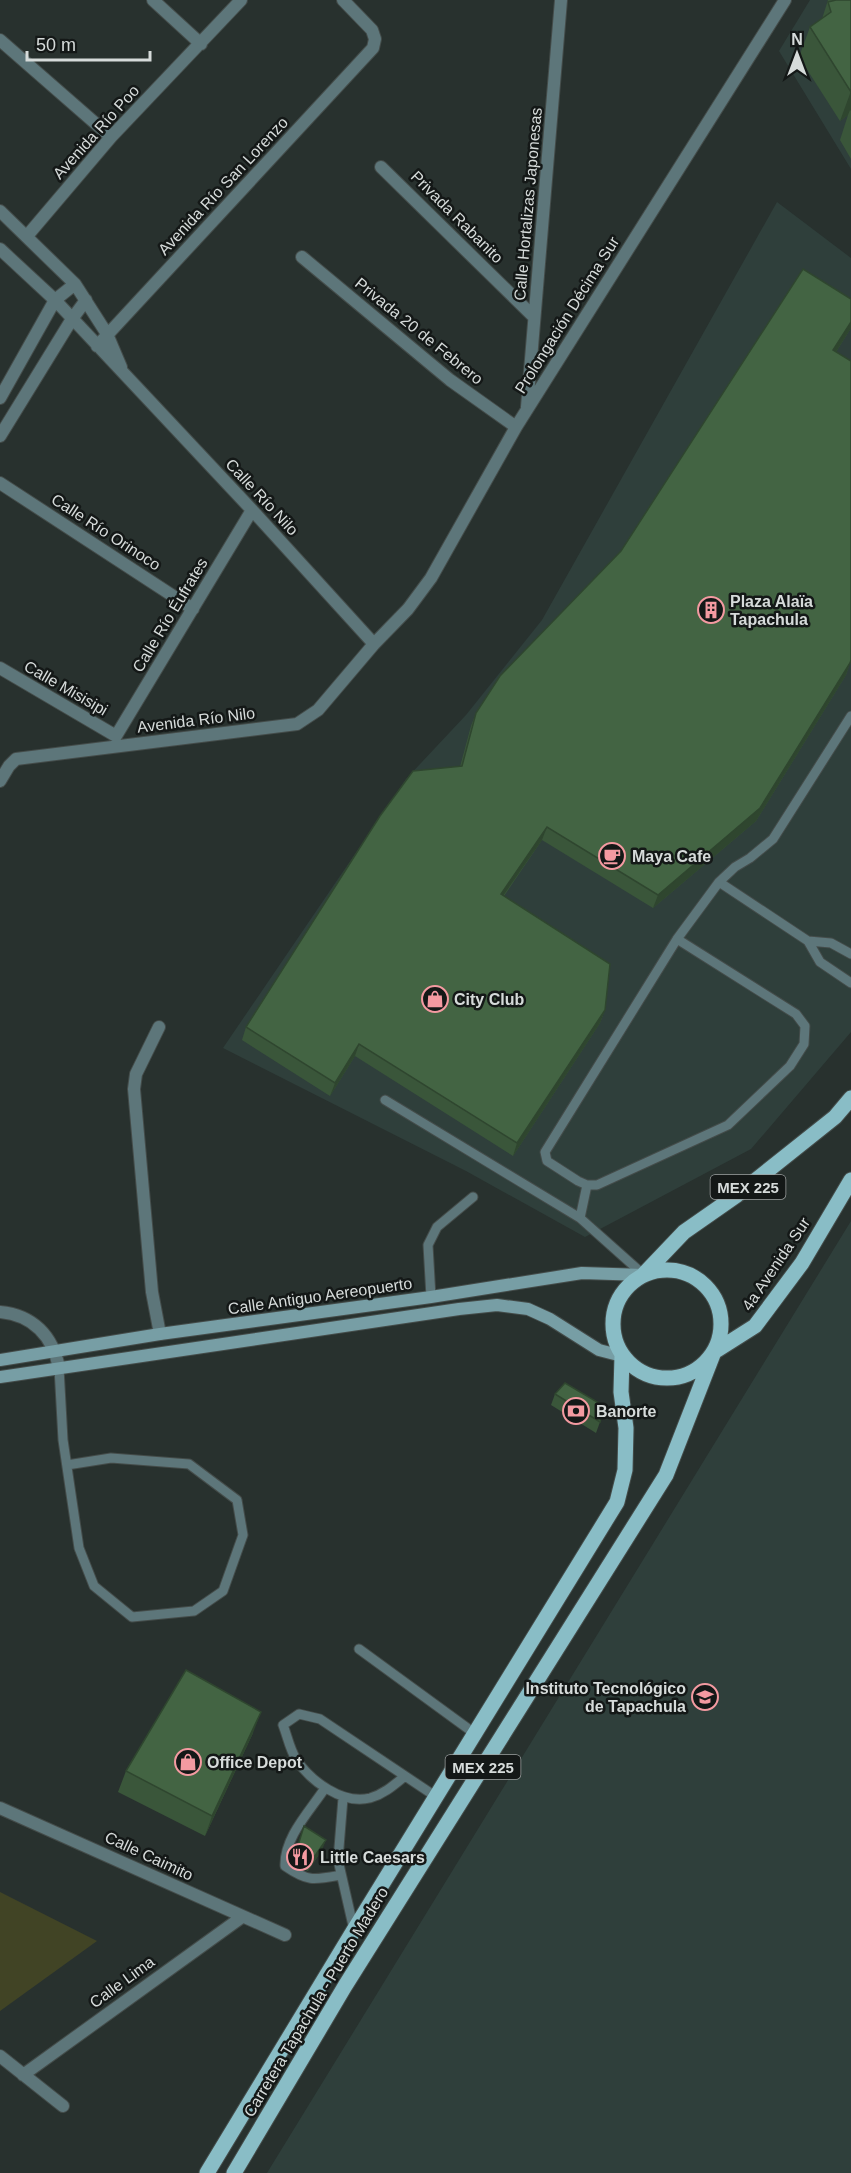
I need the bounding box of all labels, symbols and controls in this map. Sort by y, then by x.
scale bar [27,24,150,62]
north arrow [767,24,827,84]
text: N [791,31,803,48]
text: 50 m [36,35,76,55]
street label: Avenida Río Poo [50,82,142,182]
street label: Calle Hortalizas Japonesas [511,107,545,301]
street label: Avenida Río San Lorenzo [155,114,291,258]
street label: Privada Rabanito [408,168,506,266]
street label: Prolongación Décima Sur [512,233,623,396]
street label: Privada 20 de Febrero [352,274,486,388]
street label: Calle Río Nilo [222,455,302,539]
street label: Calle Río Orinoco [48,490,164,574]
street label: Calle Río Éufrates [128,554,211,675]
place label: Plaza Alaïa Tapachula [730,593,813,628]
building icon: Plaza Alaïa Tapachula [696,595,726,625]
street label: Calle Misisipi [21,657,111,719]
street label: Avenida Río Nilo [136,704,256,736]
cafe icon: Maya Cafe [597,841,627,871]
place label: Maya Cafe [632,848,711,865]
shop icon: City Club [420,984,450,1014]
place label: City Club [454,991,524,1008]
road number: MEX 225 [710,1175,786,1199]
street label: 4a Avenida Sur [739,1214,814,1314]
street label: Calle Antiguo Aereopuerto [227,1275,413,1317]
bank icon: Banorte [561,1396,591,1426]
place label: Banorte [596,1403,657,1420]
place label: Instituto Tecnológico de Tapachula [525,1680,686,1715]
school or university icon: Instituto Tecnológico de Tapachula [690,1682,720,1712]
shop icon: Office Depot [173,1747,203,1777]
place label: Office Depot [207,1754,303,1771]
road number: MEX 225 [446,1755,520,1779]
street label: Calle Caimito [102,1828,196,1884]
restaurant icon: Little Caesars [285,1842,315,1872]
place label: Little Caesars [320,1849,425,1866]
street label: Carretera Tapachula - Puerto Madero [241,1884,392,2120]
street label: Calle Lima [86,1953,158,2011]

